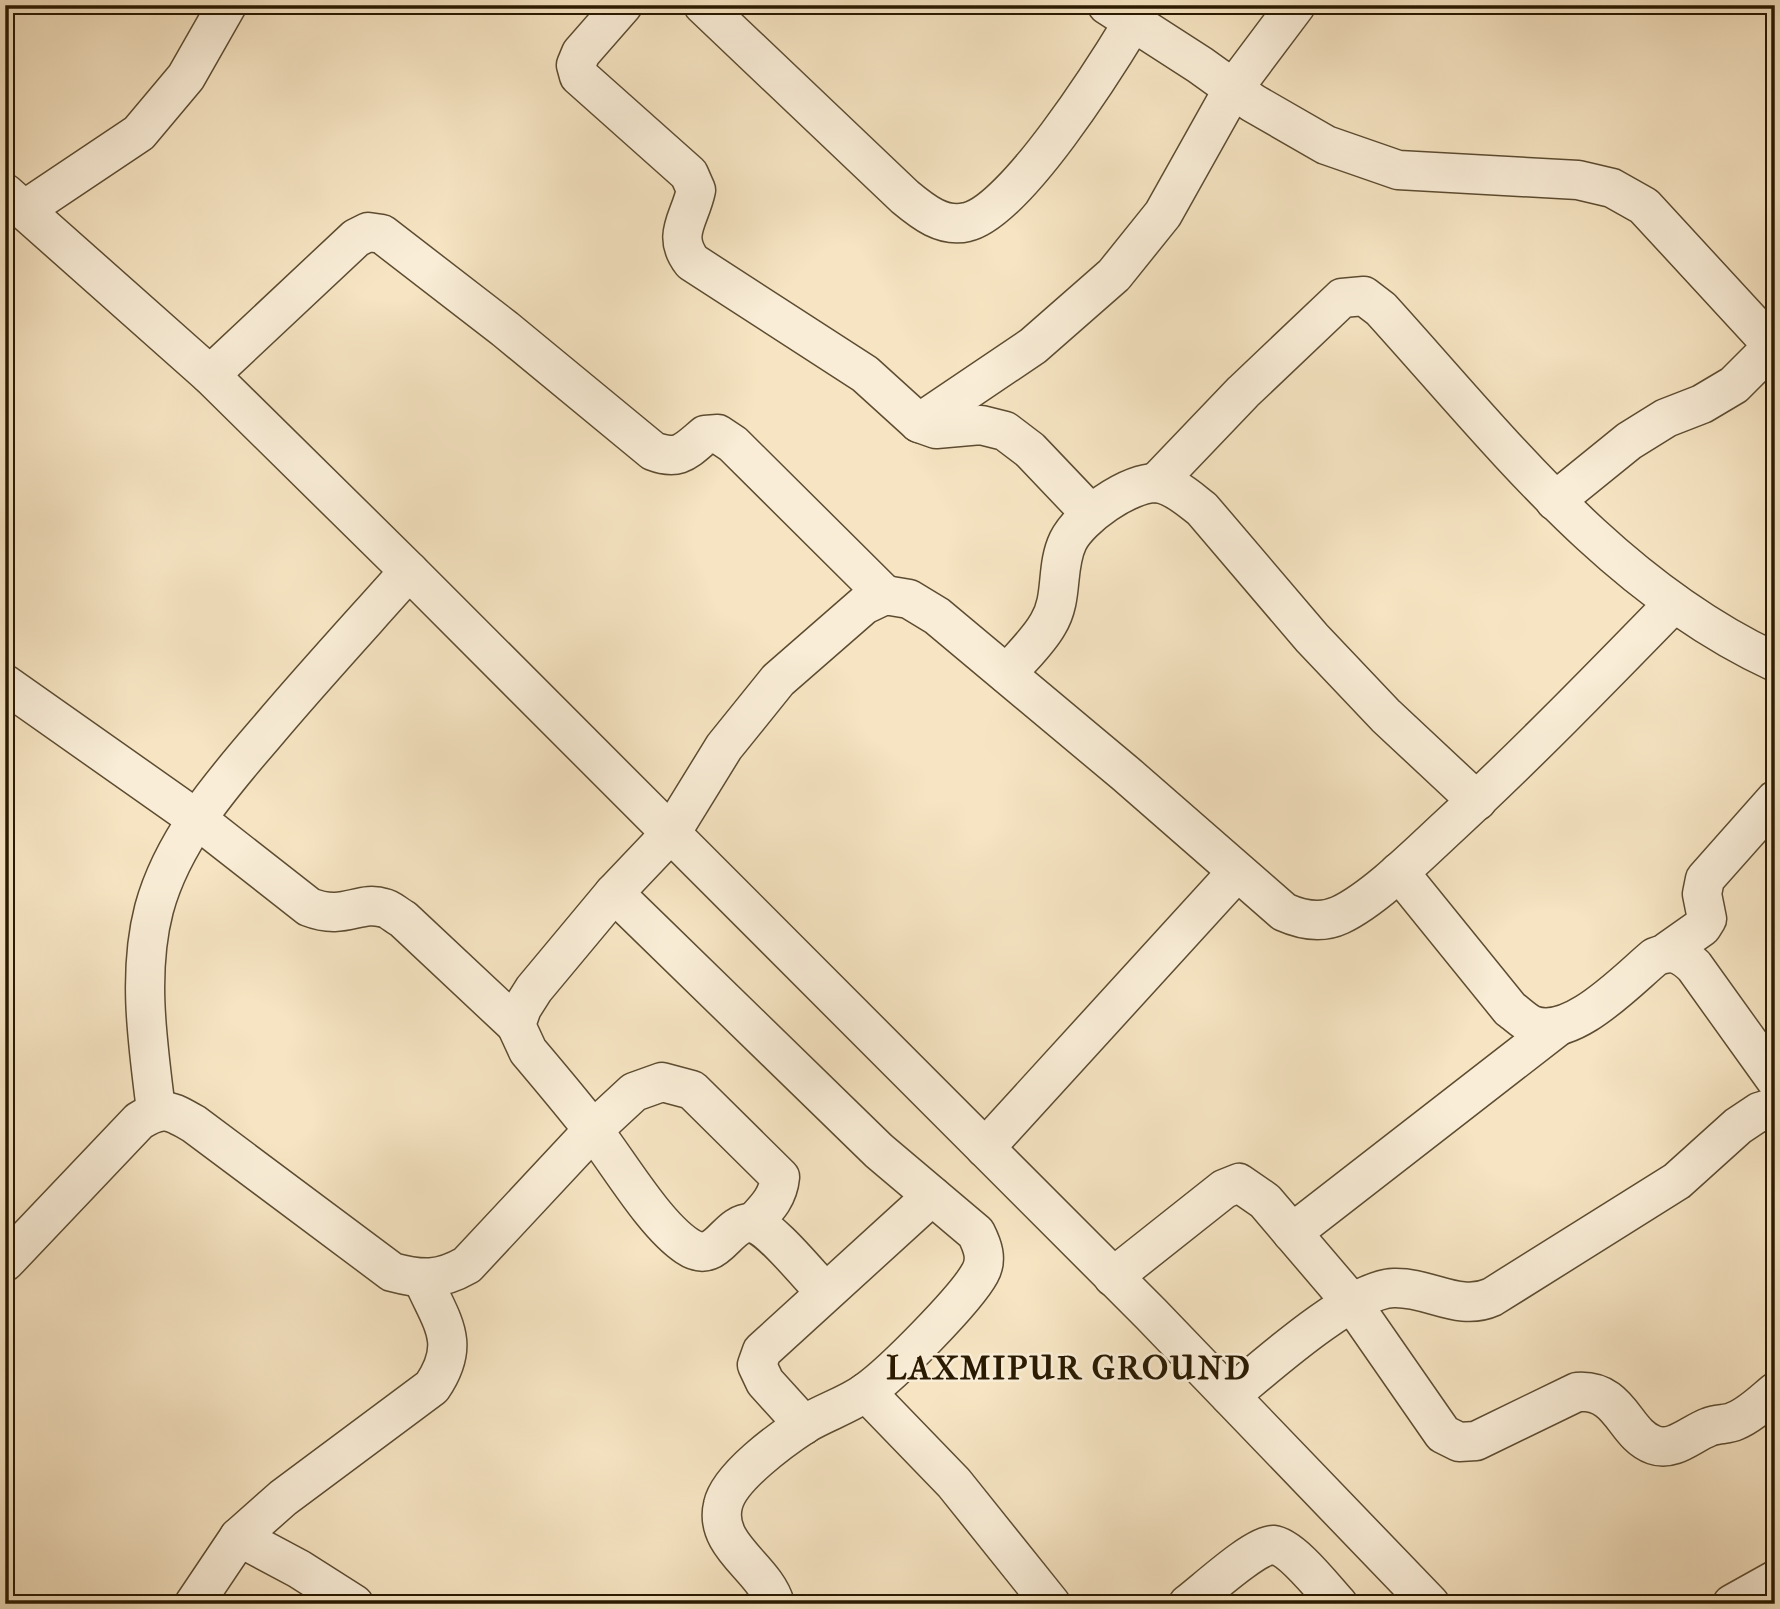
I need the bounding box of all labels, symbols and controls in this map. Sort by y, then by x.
district label: LAXMIPUR GROUND [886,1349,1252,1388]

